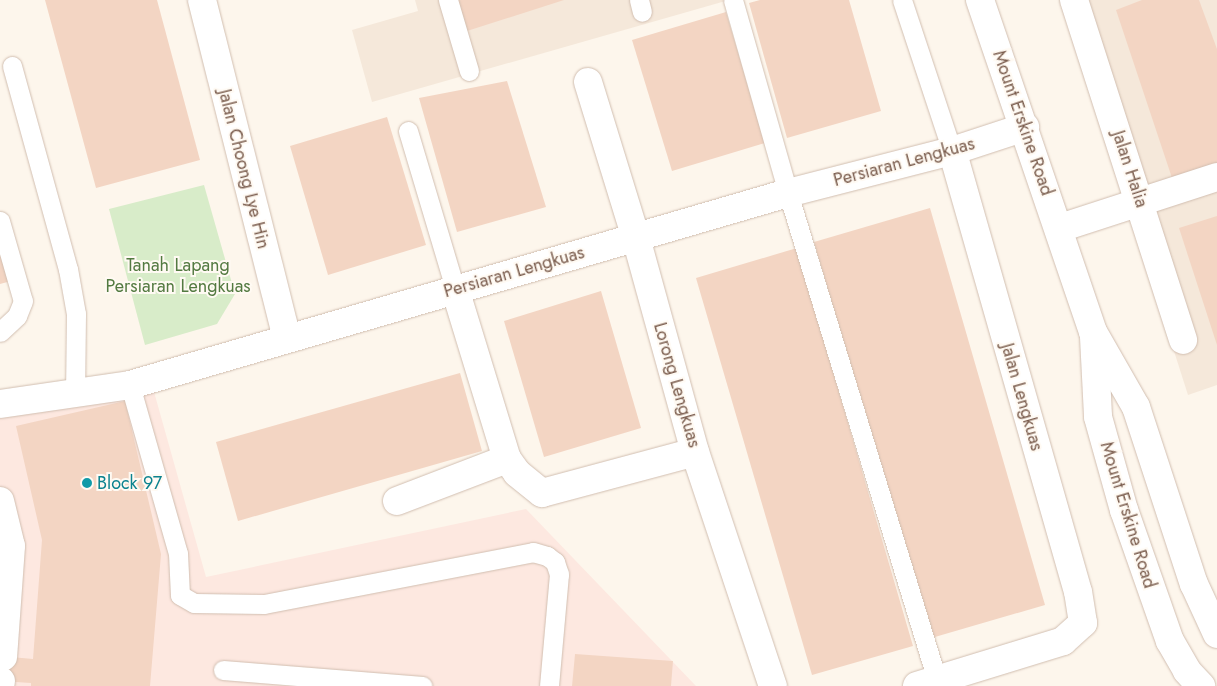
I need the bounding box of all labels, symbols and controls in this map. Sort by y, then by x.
street label: Mount Erskine Road [988,48,1058,198]
street label: Jalan Choong Lye Hin [214,87,274,251]
street label: Jalan Halia [1107,128,1153,210]
street label: Persiaran Lengkuas [831,133,977,191]
street label: Persiaran Lengkuas [441,242,587,302]
park label: Tanah Lapang Persiaran Lengkuas [105,255,251,298]
street label: Lorong Lengkuas [649,320,705,450]
street label: Jalan Lengkuas [996,341,1048,453]
street label: Mount Erskine Road [1095,439,1161,591]
place label: Block 97 [97,472,162,494]
marker: Block 97 [81,477,93,489]

